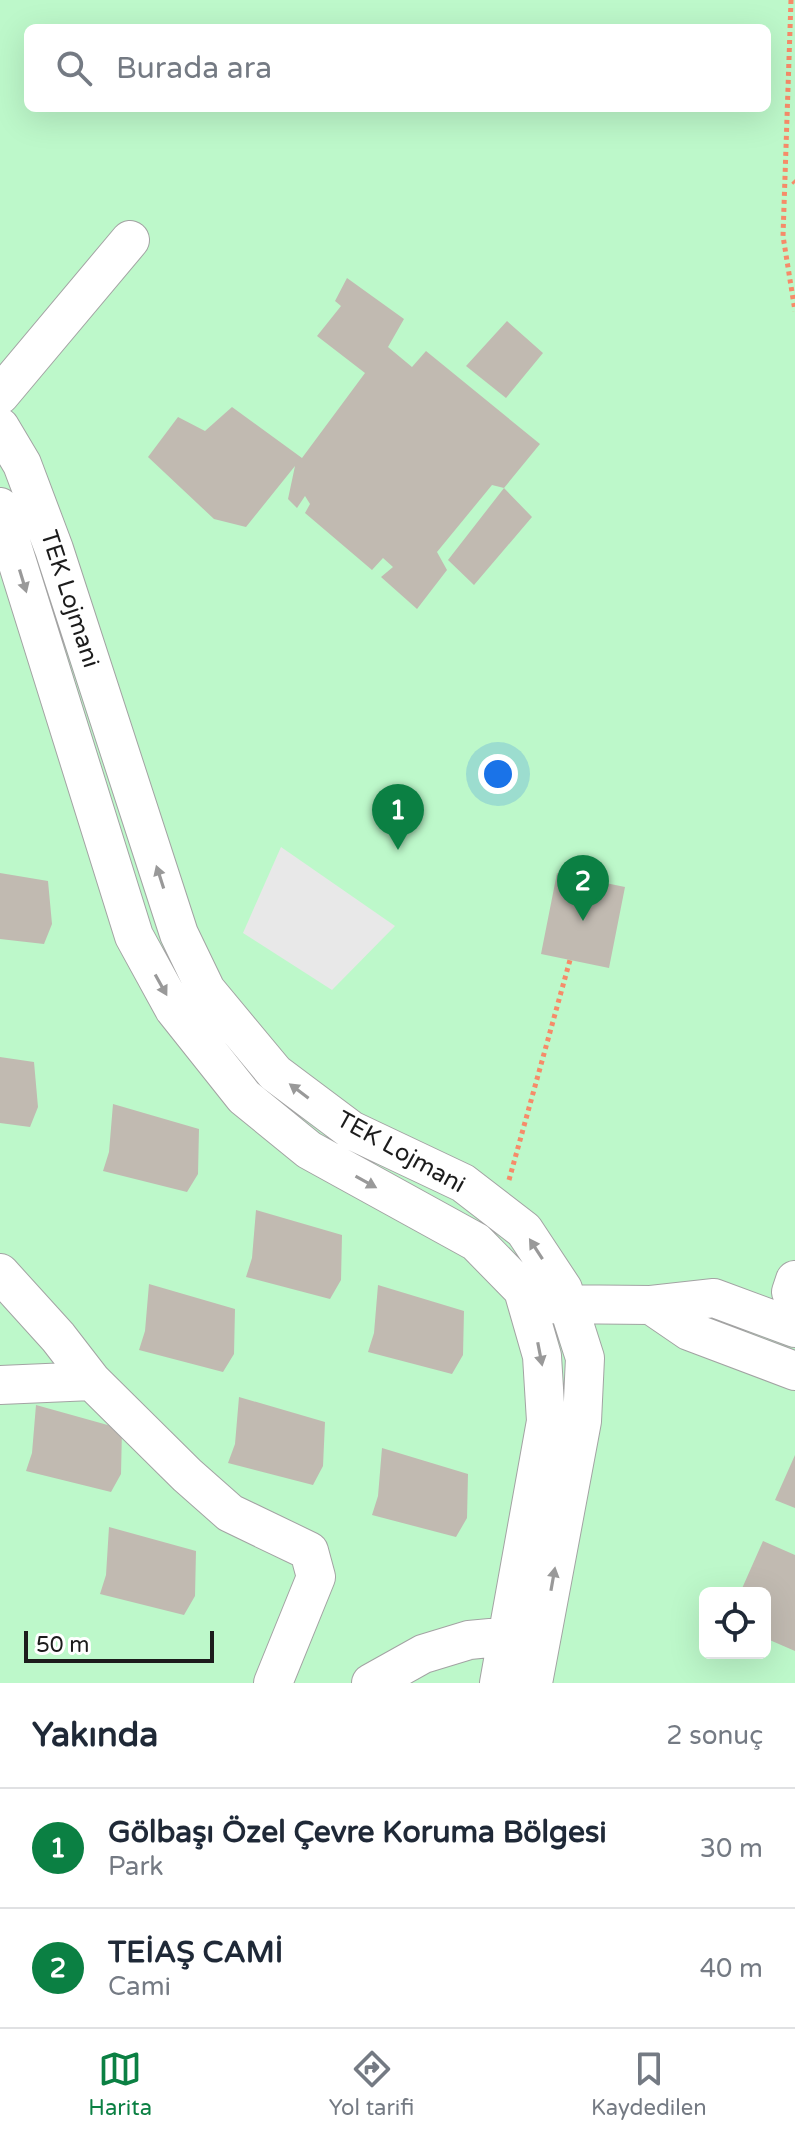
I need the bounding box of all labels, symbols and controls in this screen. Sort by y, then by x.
search box [24,24,771,112]
icon: search [52,46,96,90]
text: Burada ara [116,50,272,87]
street label: TEK Lojmani [34,527,106,671]
one-way arrow [17,570,30,594]
your location [478,754,518,794]
pin: 1 [372,784,424,850]
pin: 2 [557,855,609,921]
one-way arrow [154,865,166,889]
one-way arrow [155,974,168,997]
one-way arrow [289,1083,310,1099]
street label: TEK Lojmani [331,1105,471,1199]
one-way arrow [354,1175,377,1189]
one-way arrow [529,1238,544,1259]
one-way arrow [535,1342,547,1367]
one-way arrow [547,1566,559,1591]
map controls [699,1587,771,1659]
button: locate [699,1587,771,1659]
scale bar [24,1627,214,1663]
text: 50 m [36,1632,90,1658]
text: Yakında [32,1715,158,1756]
text: 2 sonuç [666,1720,763,1751]
text: Gölbaşı Özel Çevre Koruma Bölgesi [108,1814,607,1851]
text: 1 [50,1833,66,1864]
text: 30 m [700,1833,763,1864]
text: Park [108,1851,164,1882]
text: TEİAŞ CAMİ [108,1934,283,1971]
text: 2 [50,1953,66,1984]
text: 40 m [700,1953,763,1984]
text: Cami [108,1971,171,2002]
tab: Harita [88,2047,152,2121]
tab: Yol tarifi [329,2047,414,2121]
tab: Kaydedilen [591,2047,707,2121]

